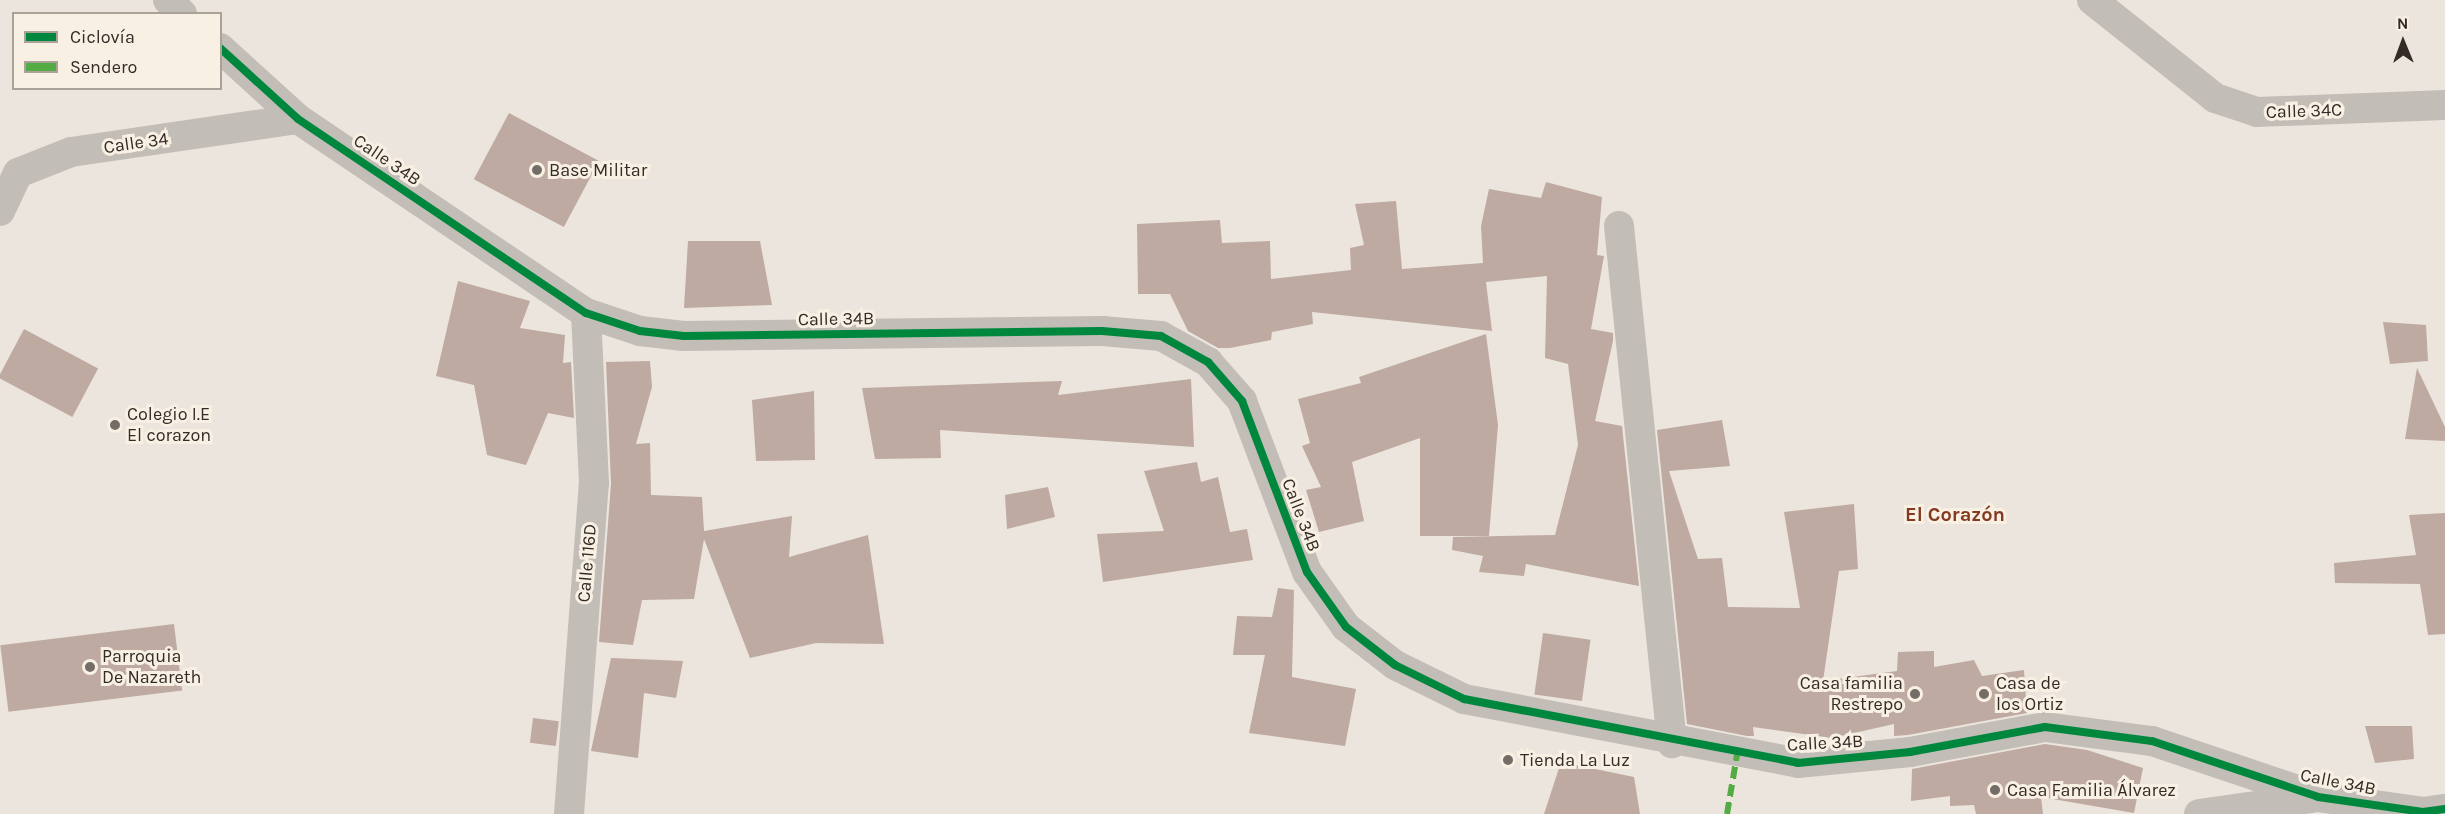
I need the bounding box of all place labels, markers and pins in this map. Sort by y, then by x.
place label: Base Militar [549,159,647,181]
marker: Base Militar [530,163,544,177]
place label: Colegio I.E El corazon [127,404,211,446]
marker: Colegio I.E El corazon [108,418,122,432]
place label: Parroquia De Nazareth [102,646,201,688]
marker: Parroquia De Nazareth [83,660,97,674]
place label: Casa familia Restrepo [1800,673,1903,716]
place label: Casa de los Ortiz [1996,673,2063,716]
marker: Casa familia Restrepo [1908,687,1922,701]
marker: Casa de los Ortiz [1977,687,1991,701]
place label: Tienda La Luz [1520,749,1630,771]
marker: Tienda La Luz [1501,753,1515,767]
place label: Casa Familia Álvarez [2007,779,2176,801]
marker: Casa Familia Álvarez [1988,783,2002,797]

